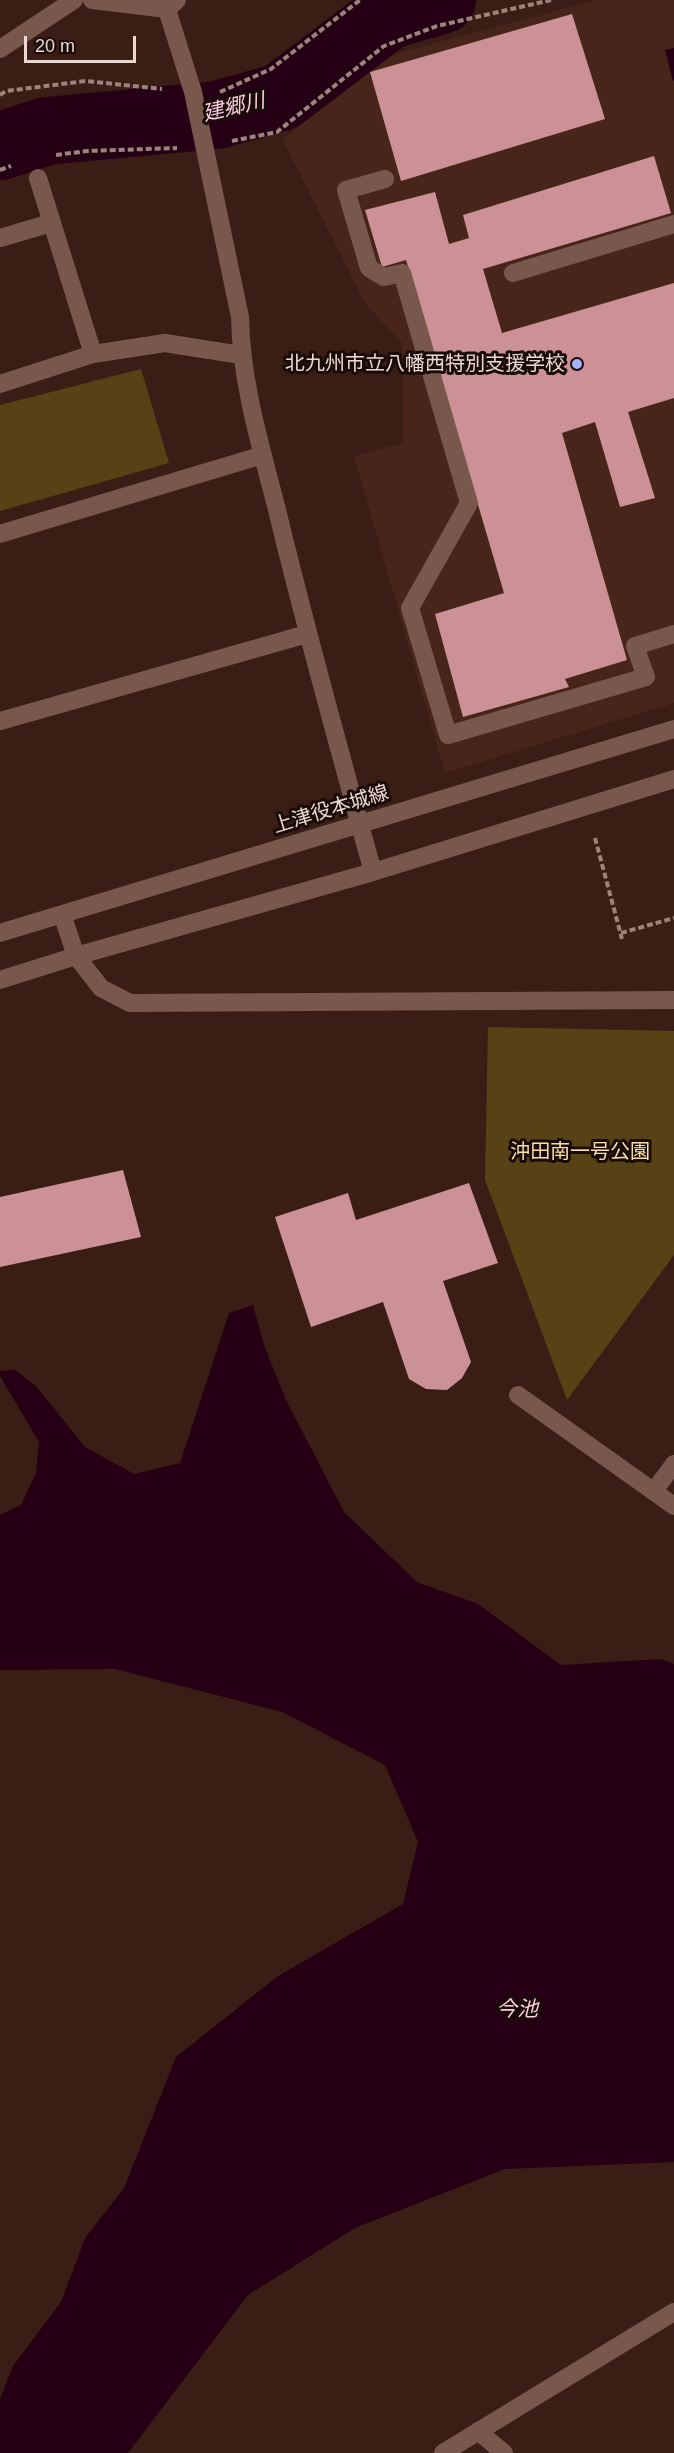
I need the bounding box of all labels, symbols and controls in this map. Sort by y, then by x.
scale bar [27,24,140,62]
text: 20 m [35,36,75,56]
water label: 建郷川 [200,89,268,127]
place label: 北九州市立八幡西特別支援学校 [285,352,565,376]
marker: 北九州市立八幡西特別支援学校 [570,357,584,371]
street label: 上津役本城線 [270,781,392,839]
park label: 沖田南一号公園 [510,1140,650,1164]
water label: 今池 [496,1997,538,2023]

